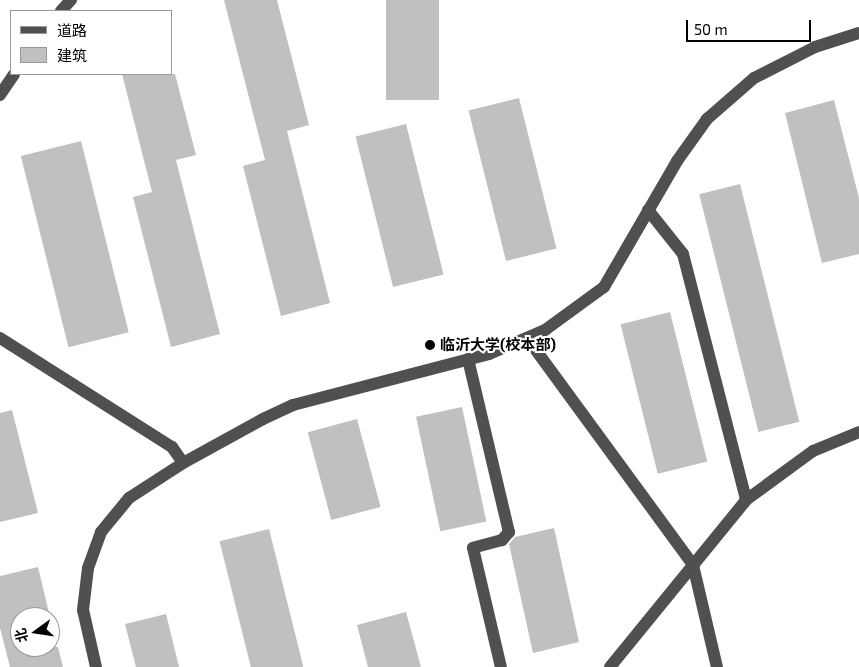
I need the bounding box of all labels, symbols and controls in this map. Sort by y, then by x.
legend [10,10,172,75]
scale bar [689,10,814,42]
text: 50 m [694,20,728,38]
text: 道路 [57,21,87,39]
text: 建筑 [57,46,87,64]
place label: 临沂大学(校本部) [440,336,556,354]
marker: 临沂大学(校本部) [424,339,436,351]
north arrow [10,607,60,657]
text: 北 [11,627,31,644]

